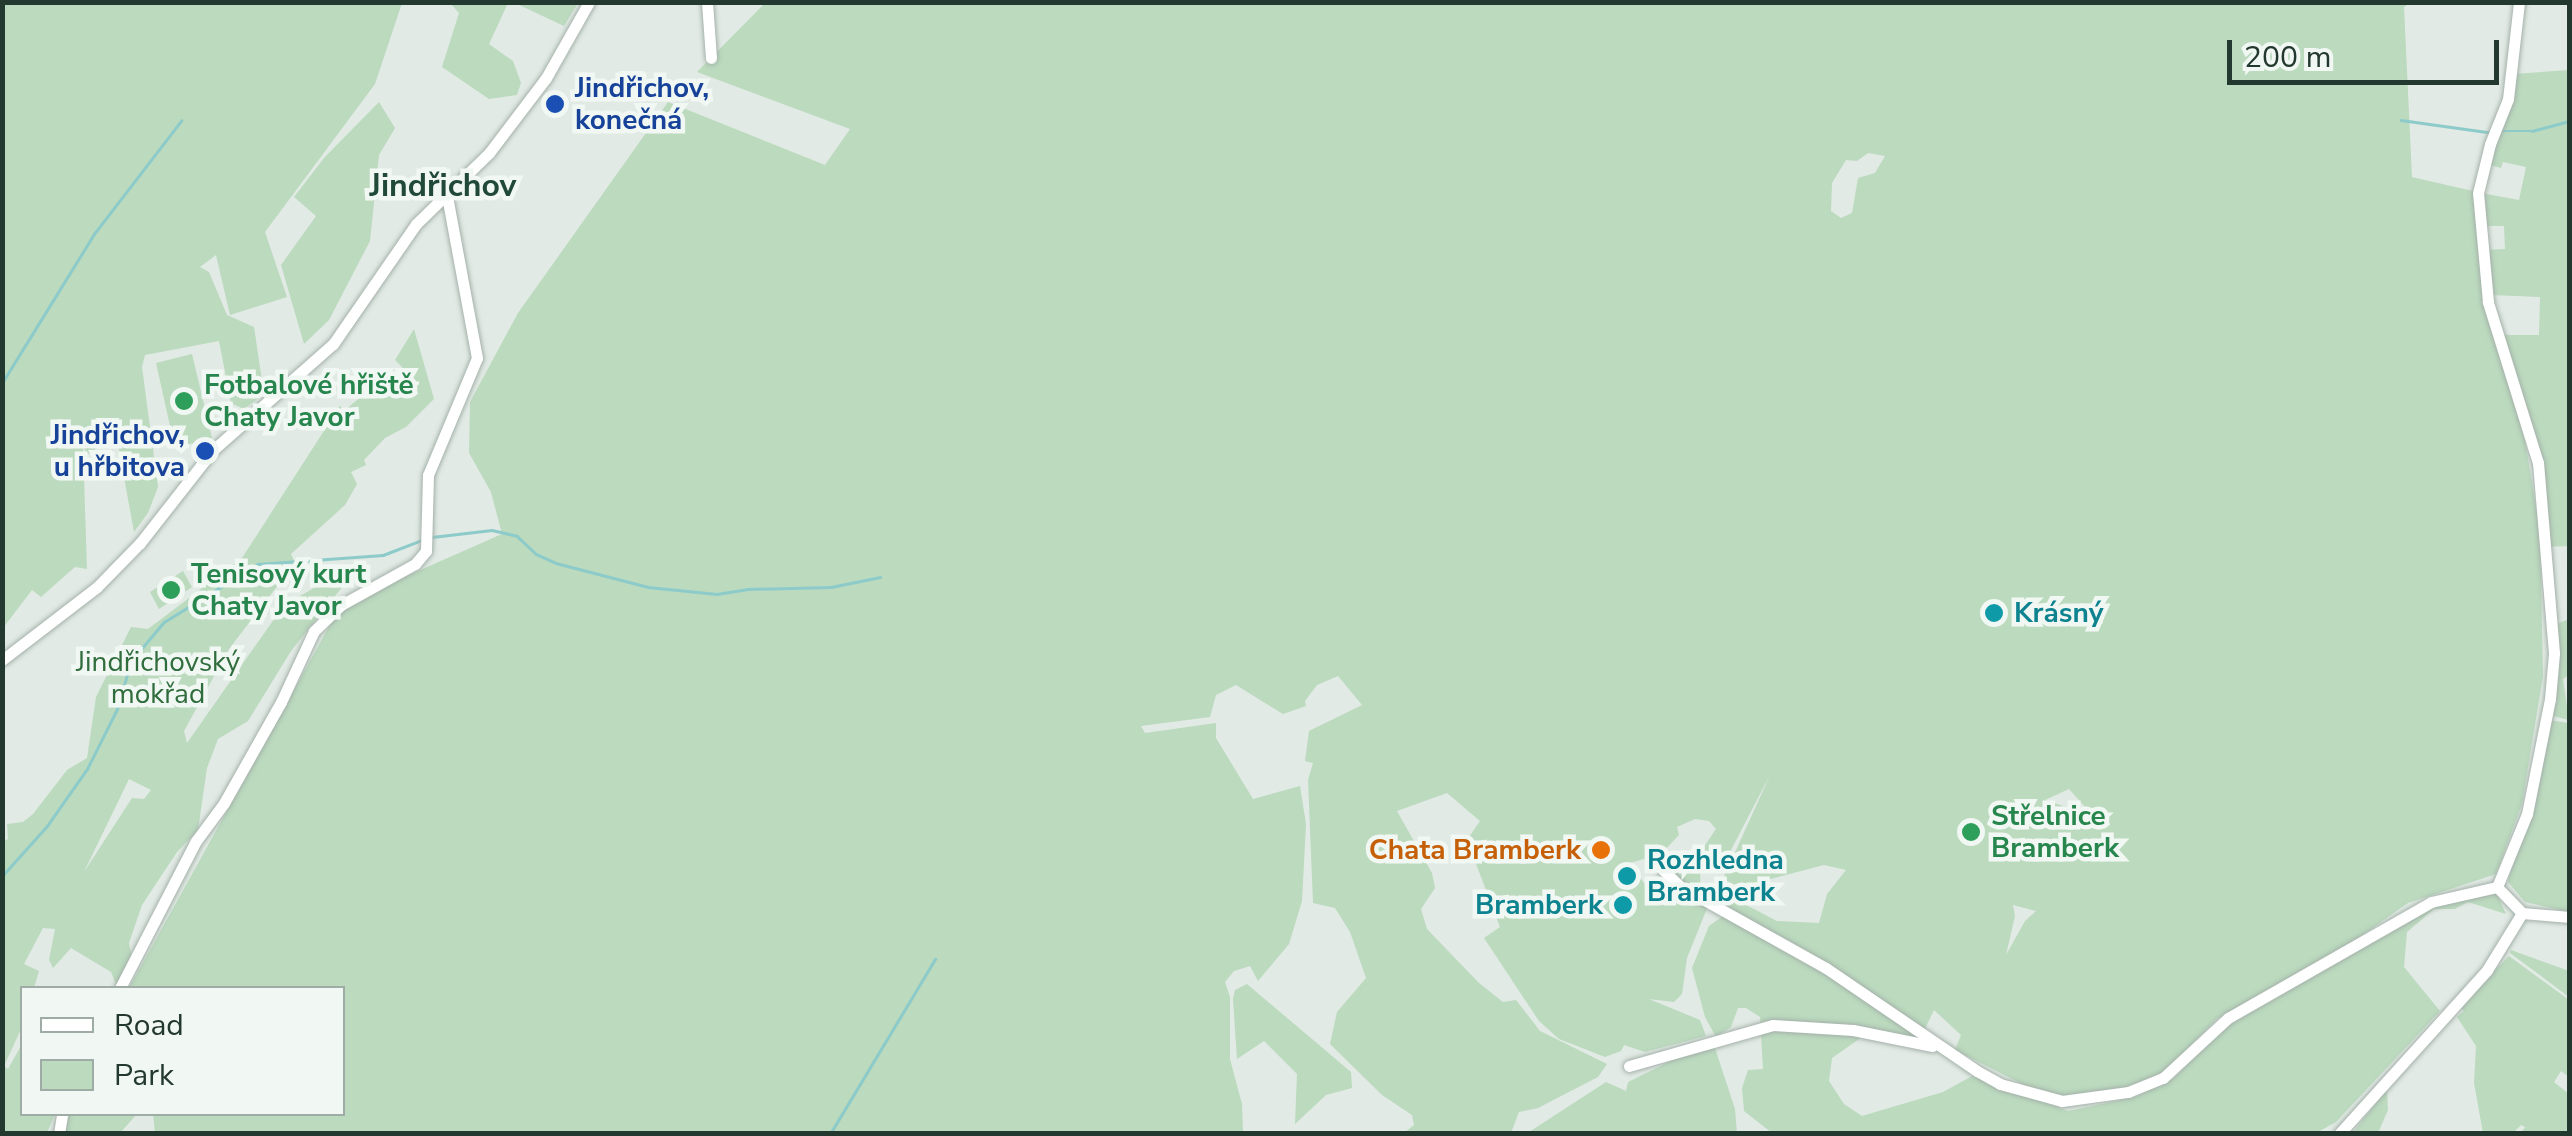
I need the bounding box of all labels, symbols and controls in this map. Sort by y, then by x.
scale bar [2232,20,2504,82]
text: 200 m [2244,37,2331,78]
place label: Jindřichov, konečná [575,71,709,137]
marker: Jindřichov, konečná [544,93,566,115]
district label: Jindřichov [370,167,516,205]
place label: Fotbalové hřiště Chaty Javor [204,368,414,434]
marker: Fotbalové hřiště Chaty Javor [173,390,195,412]
place label: Jindřichov, u hřbitova [51,418,185,484]
marker: Jindřichov, u hřbitova [194,440,216,462]
place label: Tenisový kurt Chaty Javor [191,557,366,623]
marker: Tenisový kurt Chaty Javor [160,579,182,601]
place label: Krásný [2014,596,2103,630]
marker: Krásný [1983,602,2005,624]
park label: Jindřichovský mokřad [76,645,240,711]
place label: Střelnice Bramberk [1991,799,2119,865]
marker: Střelnice Bramberk [1960,821,1982,843]
place label: Chata Bramberk [1369,833,1581,867]
marker: Chata Bramberk [1590,839,1612,861]
place label: Rozhledna Bramberk [1647,843,1784,909]
marker: Rozhledna Bramberk [1616,865,1638,887]
place label: Bramberk [1475,888,1603,922]
marker: Bramberk [1612,894,1634,916]
legend [20,986,345,1116]
text: Road [114,1005,184,1046]
text: Park [114,1055,174,1096]

